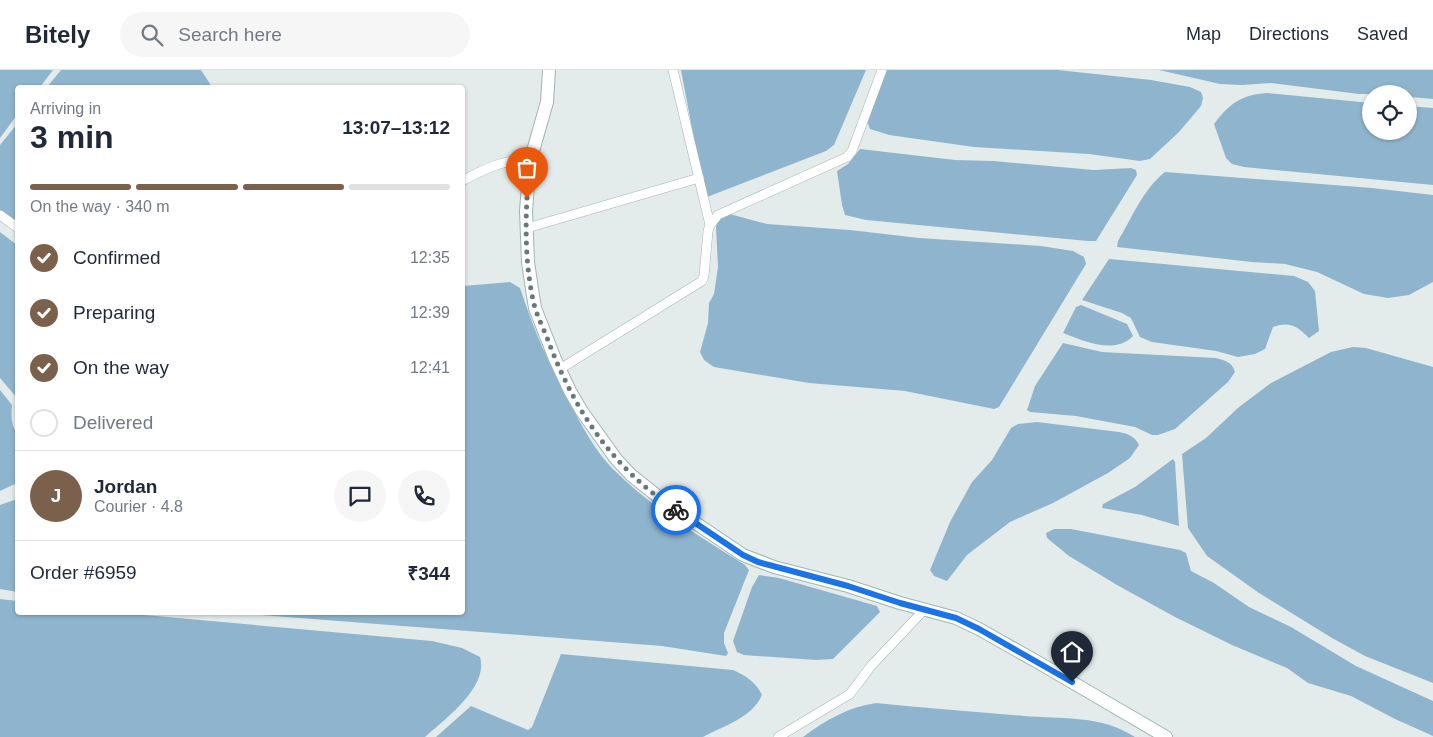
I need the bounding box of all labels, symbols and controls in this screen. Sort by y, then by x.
search box [120,12,470,57]
text: Bitely [25,21,90,48]
icon: search [138,21,166,49]
text: Search here [178,24,282,45]
text: Map [1186,24,1221,44]
text: Directions [1249,24,1329,44]
text: Saved [1357,24,1408,44]
map controls [1362,85,1417,140]
button: locate [1362,85,1417,140]
text: Arriving in [30,100,101,117]
text: 13:07–13:12 [342,117,450,138]
text: 3 min [30,119,114,155]
pin [506,147,548,198]
icon: bag [513,154,541,182]
text: On the way · 340 m [30,198,170,215]
icon: check [30,244,58,272]
text: Confirmed [73,247,161,268]
text: 12:35 [410,249,450,266]
icon: check [30,299,58,327]
text: Preparing [73,302,155,323]
text: 12:39 [410,304,450,321]
icon: check [30,354,58,382]
text: On the way [73,357,169,378]
text: 12:41 [410,359,450,376]
text: Delivered [73,412,153,433]
button: chat [334,470,386,522]
button: phone [398,470,450,522]
text: Jordan [94,476,157,497]
text: J [51,485,61,506]
courier [651,485,701,535]
icon: bike [662,496,690,524]
text: Courier · 4.8 [94,498,183,515]
text: Order #6959 [30,562,137,583]
text: ₹344 [407,563,450,584]
pin [1051,631,1093,682]
icon: home [1058,638,1086,666]

